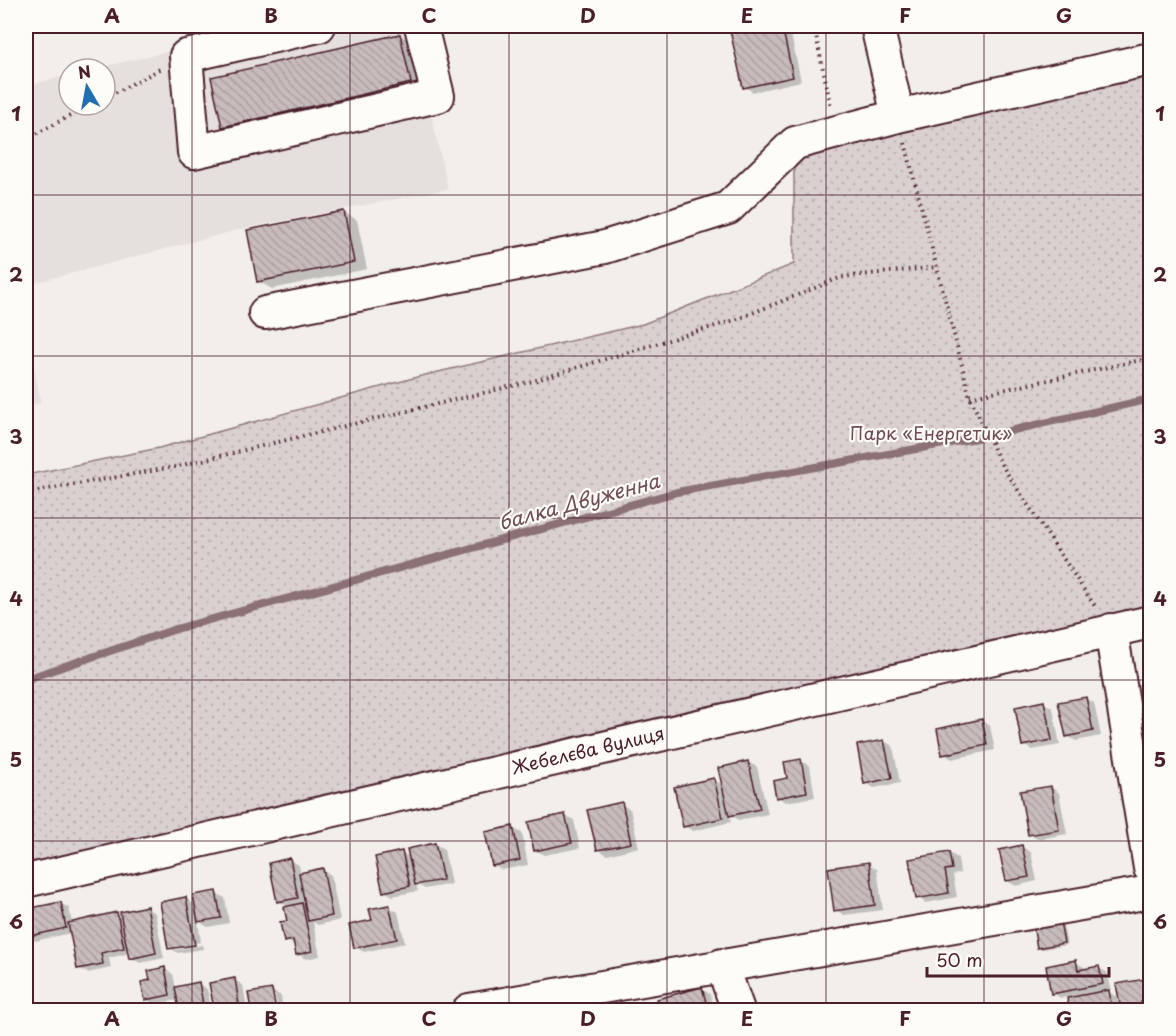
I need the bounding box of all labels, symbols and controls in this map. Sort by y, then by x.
text: A [104,0,120,30]
text: B [264,0,278,30]
text: C [421,0,437,30]
text: D [580,0,596,30]
text: E [741,0,753,30]
text: F [899,0,911,30]
text: G [1056,0,1072,30]
north arrow [57,57,117,117]
text: N [76,58,93,84]
text: 1 [11,98,21,128]
text: 1 [1155,98,1165,128]
text: 2 [9,259,23,289]
text: 2 [1153,259,1167,289]
park label: Парк «Енергетик» [850,419,1012,446]
text: 3 [9,421,23,451]
text: 3 [1153,421,1167,451]
water label: балка Двуженна [495,465,663,537]
text: 4 [9,583,23,613]
text: 4 [1153,583,1167,613]
street label: Жебелєва вулиця [509,719,667,780]
text: 5 [10,744,22,774]
text: 5 [1154,744,1166,774]
text: 6 [9,906,23,936]
text: 6 [1153,906,1167,936]
scale bar [927,940,1108,978]
text: 50 m [936,946,983,973]
text: A [104,1003,120,1033]
text: B [264,1003,278,1033]
text: C [421,1003,437,1033]
text: D [580,1003,596,1033]
text: E [741,1003,753,1033]
text: F [899,1003,911,1033]
text: G [1056,1003,1072,1033]

